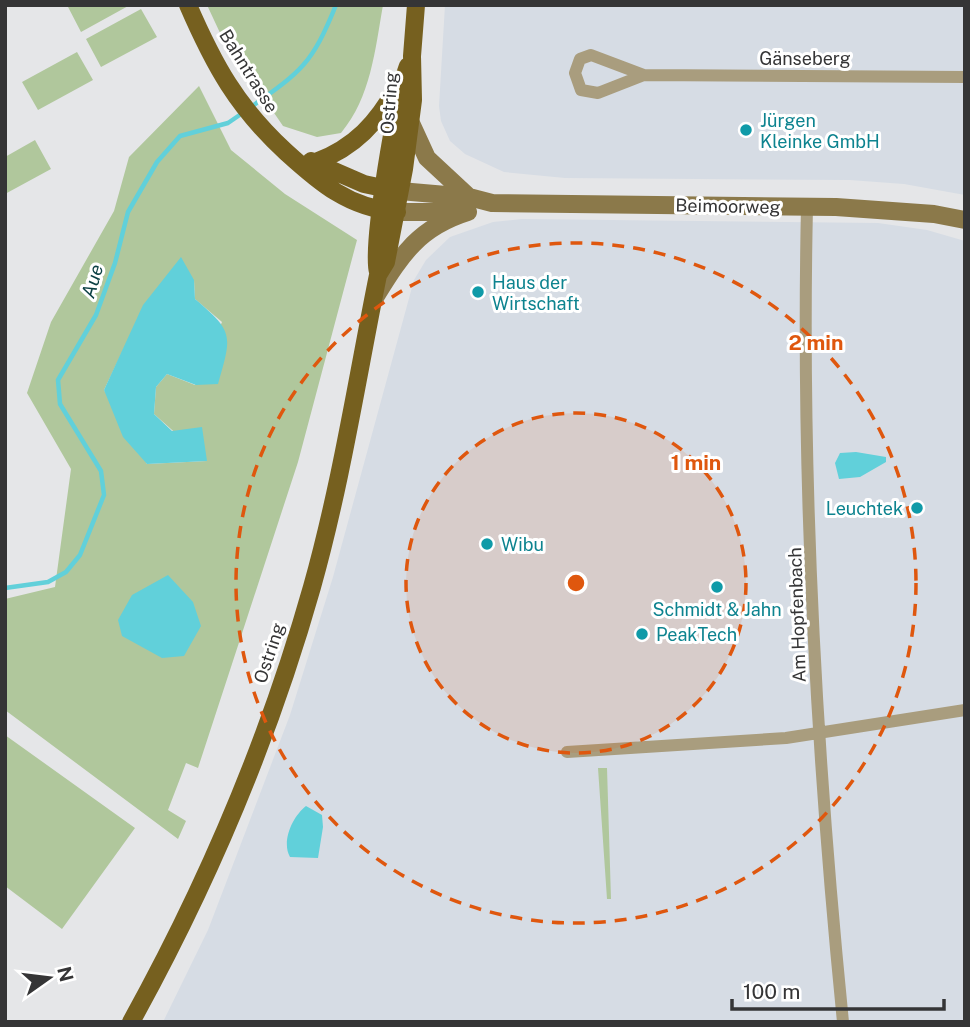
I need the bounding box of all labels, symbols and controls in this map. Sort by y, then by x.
street label: Bahntrasse [215,25,283,117]
street label: Gänseberg [759,48,851,69]
street label: Ostring [376,71,402,135]
place label: Jürgen Kleinke GmbH [760,110,880,152]
marker: Jürgen Kleinke GmbH [738,122,754,138]
street label: Beimoorweg [675,195,781,217]
water label: Aue [77,262,107,300]
place label: Haus der Wirtschaft [492,272,580,314]
marker: Haus der Wirtschaft [470,284,486,300]
text: 2 min [788,330,844,355]
text: 1 min [671,450,721,475]
place label: Leuchtek [826,498,903,519]
marker: Leuchtek [909,500,925,516]
place label: Wibu [501,534,544,555]
marker: Wibu [479,536,495,552]
street label: Am Hopfenbach [784,547,810,683]
centre of rings [564,571,588,595]
marker: Schmidt & Jahn [709,579,725,595]
place label: Schmidt & Jahn [652,599,782,620]
street label: Ostring [249,620,289,686]
place label: PeakTech [656,624,737,645]
marker: PeakTech [634,626,650,642]
north arrow [14,943,84,1013]
text: N [53,964,78,984]
scale bar [732,968,944,1012]
text: 100 m [743,979,800,1004]

